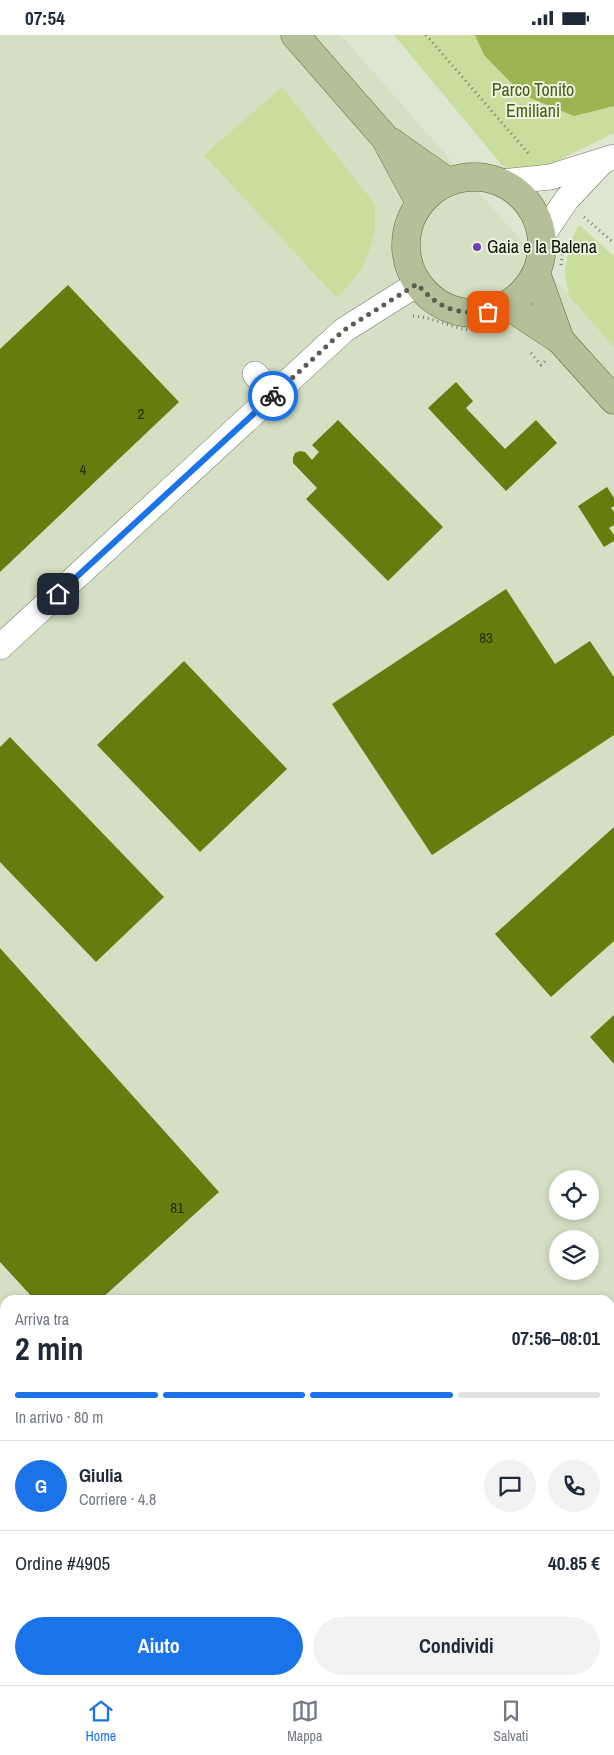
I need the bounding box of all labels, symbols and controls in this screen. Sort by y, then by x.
text: 07:54 [25,5,65,31]
park label: Parco Tonito Emiliani [492,77,574,123]
place label: Gaia e la Balena [487,234,597,259]
marker: Gaia e la Balena [471,241,483,253]
pin [467,291,509,333]
icon: bag [474,298,502,326]
courier [248,371,298,421]
icon: bike [259,382,287,410]
house number: 2 [138,403,145,424]
house number: 4 [80,459,87,480]
pin [37,573,79,615]
icon: home [44,580,72,608]
house number: 83 [479,627,493,648]
map controls [549,1170,599,1280]
button: locate [549,1170,599,1220]
house number: 81 [170,1197,184,1218]
button: layers [549,1230,599,1280]
text: Arriva tra [15,1308,69,1330]
text: 07:56–08:01 [512,1325,600,1351]
text: 2 min [15,1327,84,1370]
text: In arrivo · 80 m [15,1406,103,1428]
button: chat [484,1460,536,1512]
button: phone [548,1460,600,1512]
text: Giulia [79,1462,122,1488]
text: G [35,1473,47,1499]
text: Corriere · 4.8 [79,1488,156,1510]
text: Ordine #4905 [15,1550,110,1576]
text: 40.85 € [548,1550,600,1576]
button: Aiuto [15,1617,303,1675]
button: Condividi [313,1617,600,1675]
tab: Home [86,1697,116,1745]
tab: Mappa [287,1697,322,1745]
tab: Salvati [493,1697,528,1745]

